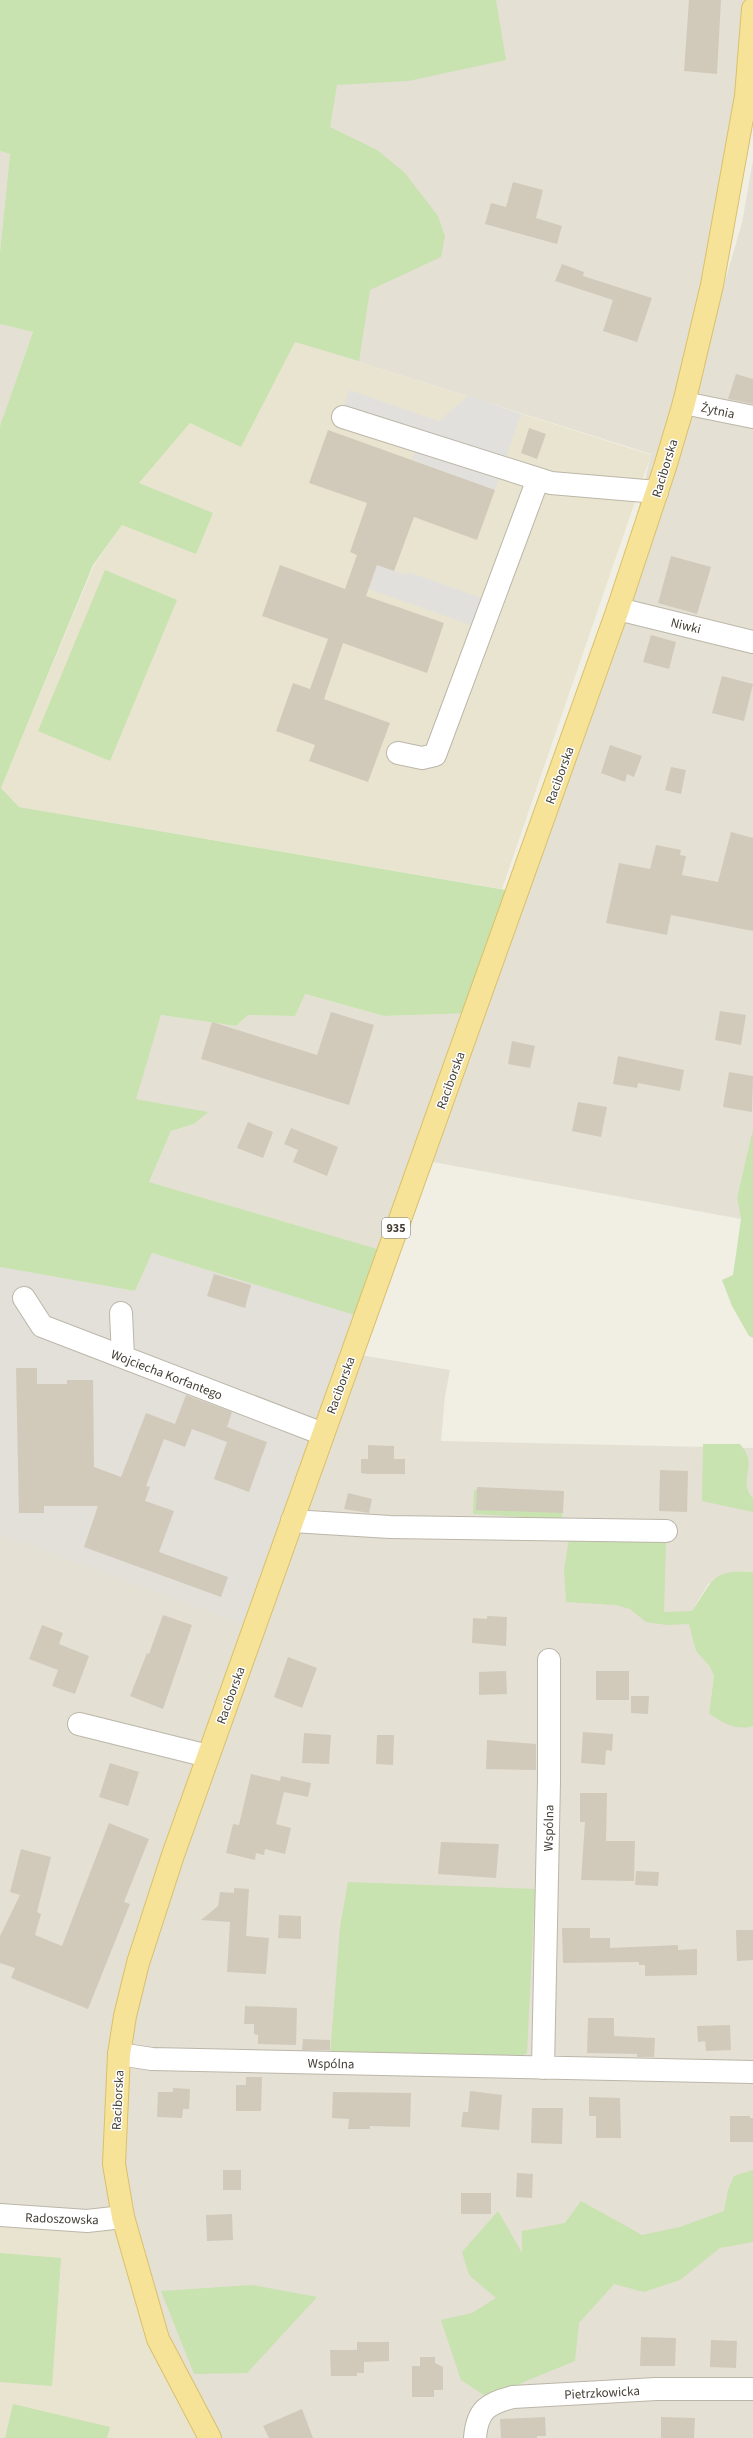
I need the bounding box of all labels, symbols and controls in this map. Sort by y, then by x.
street label: Żytnia [699,399,736,423]
street label: Raciborska [648,437,682,500]
street label: Niwki [669,614,703,638]
street label: Raciborska [541,744,579,807]
street label: Raciborska [432,1049,470,1112]
road number: 935 [382,1218,410,1238]
street label: Wojciecha Korfantego [108,1345,225,1405]
street label: Raciborska [322,1354,360,1417]
street label: Raciborska [212,1664,250,1727]
street label: Wspólna [540,1804,558,1852]
street label: Wspólna [307,2055,355,2073]
street label: Raciborska [107,2070,129,2130]
street label: Radoszowska [25,2209,99,2229]
street label: Pietrzkowicka [564,2382,640,2404]

